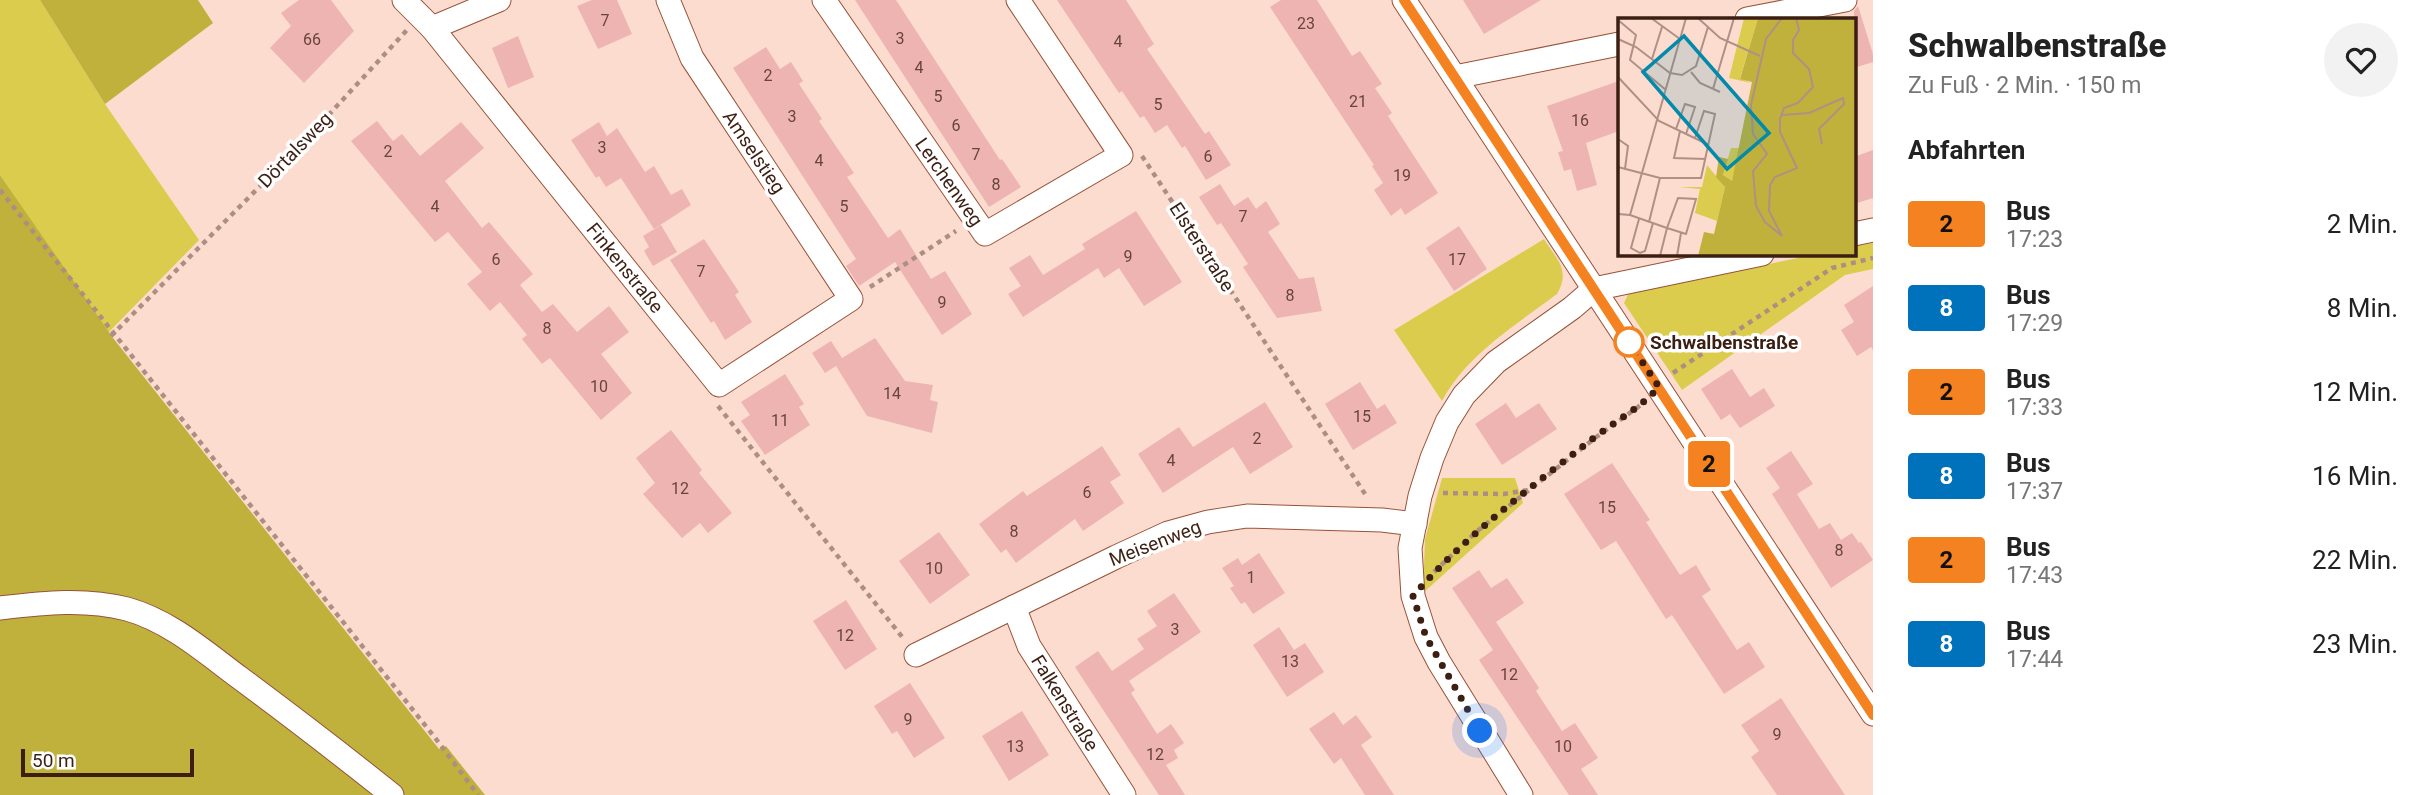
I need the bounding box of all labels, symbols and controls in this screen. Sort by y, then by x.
house number: 7 [601,11,610,30]
house number: 23 [1297,14,1315,33]
inset map [1618,18,1856,256]
button: heart [2324,23,2398,97]
text: Schwalbenstraße [1908,26,2166,65]
house number: 3 [896,29,905,48]
house number: 66 [303,30,321,49]
house number: 4 [1114,32,1123,51]
house number: 4 [915,58,924,77]
house number: 2 [764,66,773,85]
text: Zu Fuß · 2 Min. · 150 m [1908,72,2141,99]
house number: 5 [934,87,943,106]
house number: 21 [1349,92,1367,111]
house number: 5 [1154,95,1163,114]
street label: Amselstieg [718,106,790,198]
street label: Dörtalsweg [253,107,337,193]
house number: 3 [788,107,797,126]
house number: 16 [1571,111,1589,130]
house number: 6 [952,116,961,135]
street label: Lerchenweg [910,133,988,231]
text: Abfahrten [1908,135,2025,165]
house number: 3 [598,138,607,157]
house number: 2 [384,142,393,161]
house number: 7 [972,145,981,164]
house number: 6 [1204,147,1213,166]
house number: 4 [815,151,824,170]
house number: 19 [1393,166,1411,185]
house number: 8 [992,175,1001,194]
text: Bus [2006,196,2051,226]
house number: 4 [431,197,440,216]
house number: 5 [840,197,849,216]
street label: Elsterstraße [1165,198,1239,296]
house number: 7 [1239,207,1248,226]
text: 2 Min. [2327,209,2398,239]
text: 2 [1940,210,1953,238]
street label: Finkenstraße [582,218,668,318]
text: 17:23 [2006,226,2063,253]
house number: 9 [1124,247,1133,266]
house number: 6 [492,250,501,269]
house number: 17 [1448,250,1466,269]
house number: 7 [697,262,706,281]
text: Bus [2006,280,2051,310]
house number: 8 [1286,286,1295,305]
house number: 9 [938,293,947,312]
text: 8 Min. [2327,293,2398,323]
text: 8 [1940,294,1953,322]
text: 17:29 [2006,310,2063,337]
house number: 8 [543,319,552,338]
marker: Schwalbenstraße [1614,327,1644,357]
place label: Schwalbenstraße [1650,331,1798,354]
text: Bus [2006,364,2051,394]
house number: 10 [590,377,608,396]
text: 12 Min. [2312,377,2398,407]
text: 2 [1940,378,1953,406]
house number: 14 [883,384,901,403]
text: 17:33 [2006,394,2063,421]
house number: 15 [1353,407,1371,426]
house number: 11 [771,411,789,430]
house number: 2 [1253,429,1262,448]
line badge: 2 [1686,441,1732,487]
text: Bus [2006,448,2051,478]
text: 2 [1702,450,1716,478]
house number: 4 [1167,451,1176,470]
text: 16 Min. [2312,461,2398,491]
text: 8 [1940,462,1953,490]
text: 17:37 [2006,478,2063,505]
house number: 12 [671,479,689,498]
house number: 6 [1083,483,1092,502]
house number: 15 [1598,498,1616,517]
street label: Meisenweg [1106,515,1204,571]
house number: 8 [1010,522,1019,541]
text: Bus [2006,532,2051,562]
house number: 8 [1835,541,1844,560]
text: 22 Min. [2312,545,2398,575]
text: 2 [1940,546,1953,574]
house number: 10 [925,559,943,578]
text: 17:43 [2006,562,2063,589]
house number: 1 [1247,568,1256,587]
text: Bus [2006,616,2051,646]
house number: 3 [1171,620,1180,639]
house number: 12 [836,626,854,645]
text: 23 Min. [2312,629,2398,659]
text: 8 [1940,630,1953,658]
text: 17:44 [2006,646,2063,673]
street label: Falkenstraße [1026,651,1104,755]
house number: 13 [1281,652,1299,671]
house number: 12 [1500,665,1518,684]
house number: 9 [904,710,913,729]
your location [1462,713,1497,748]
house number: 9 [1773,725,1782,744]
house number: 13 [1006,737,1024,756]
house number: 10 [1554,737,1572,756]
house number: 12 [1146,745,1164,764]
scale bar [21,746,194,778]
text: 50 m [32,749,75,772]

